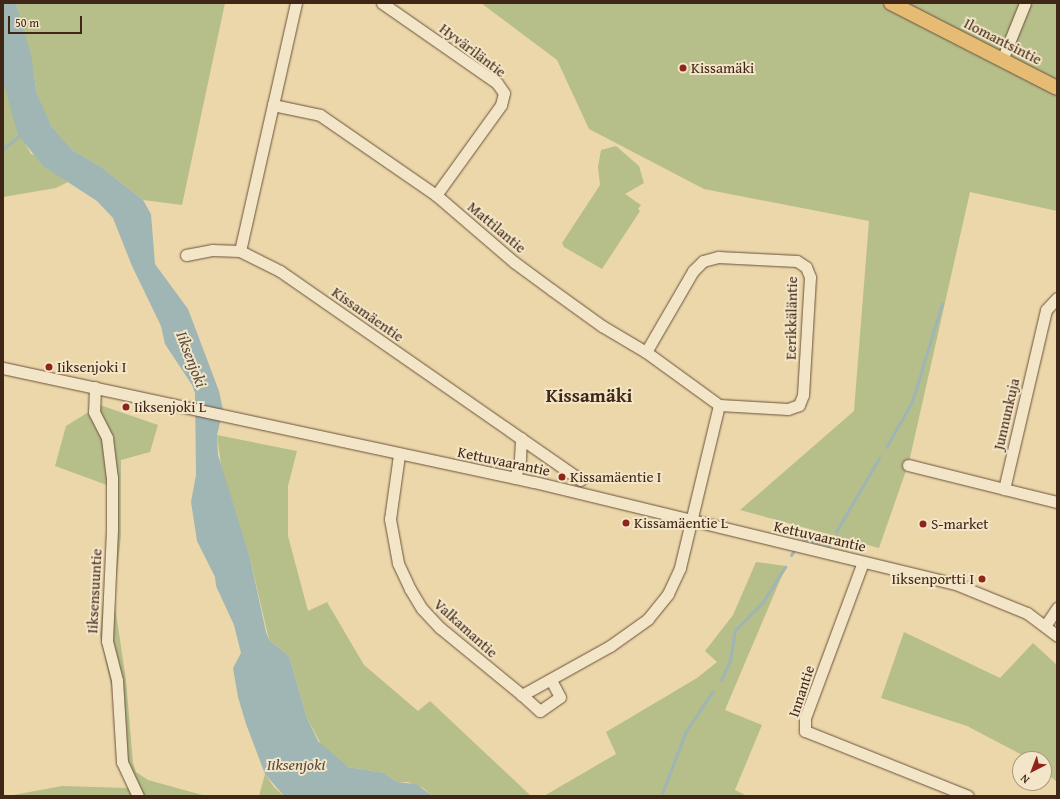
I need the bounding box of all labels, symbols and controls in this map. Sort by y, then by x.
scale bar [10,8,84,34]
text: 50 m [15,14,39,31]
street label: Ilomantsintie [961,14,1045,68]
street label: Hyväriläntie [436,19,510,81]
place label: Kissamäki [691,59,754,77]
marker: Kissamäki [678,63,688,73]
street label: Mattilantie [464,197,530,257]
street label: Eerikkäläntie [781,276,801,360]
street label: Kissamäentie [329,283,407,345]
water label: Iiksenjoki [173,328,211,390]
place label: Iiksenjoki I [57,358,126,376]
marker: Iiksenjoki I [44,362,54,372]
street label: Junnunkuja [989,376,1023,452]
district label: Kissamäki [546,385,632,407]
place label: Iiksenjoki L [134,398,206,416]
marker: Iiksenjoki L [121,402,131,412]
street label: Kettuvaarantie [456,442,552,480]
place label: Kissamäentie I [570,468,661,486]
marker: Kissamäentie I [557,472,567,482]
place label: Kissamäentie L [634,514,728,532]
place label: S-market [931,515,989,533]
street label: Kettuvaarantie [772,517,868,555]
marker: Kissamäentie L [621,518,631,528]
marker: S-market [918,519,928,529]
street label: Iiksensuuntie [83,548,105,634]
place label: Iiksenportti I [891,570,974,588]
marker: Iiksenportti I [977,574,987,584]
street label: Valkamantie [431,595,501,661]
street label: Innantie [784,663,818,719]
north arrow [1012,751,1052,791]
water label: Iiksenjoki [267,754,325,774]
text: N [1017,771,1033,788]

